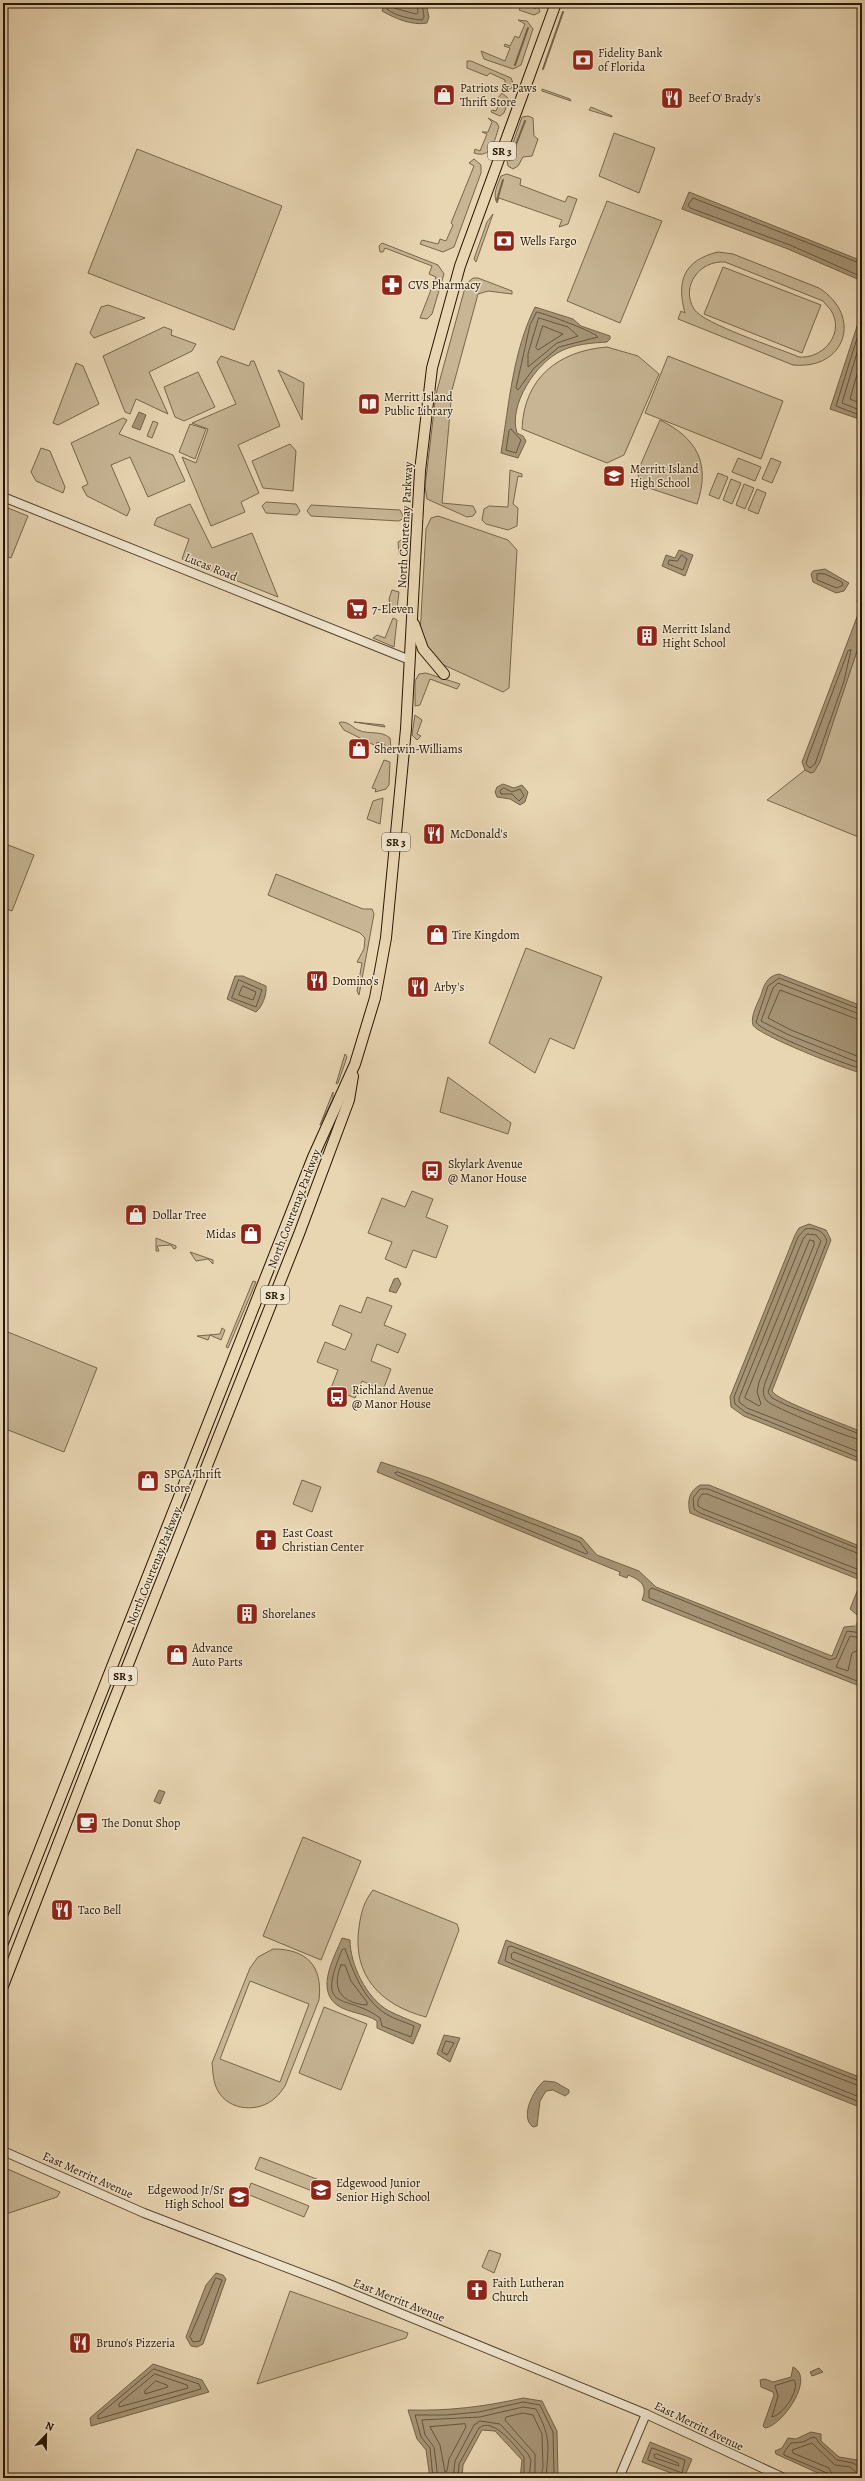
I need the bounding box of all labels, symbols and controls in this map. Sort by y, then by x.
place label: Fidelity Bank of Florida [598,45,662,75]
bank icon: Fidelity Bank of Florida [570,47,596,73]
place label: Patriots & Paws Thrift Store [460,80,537,110]
shop icon: Patriots & Paws Thrift Store [431,82,457,108]
restaurant icon: Beef O' Brady's [659,85,685,111]
place label: Beef O' Brady's [688,90,761,106]
road number: SR 3 [488,142,516,160]
bank icon: Wells Fargo [491,228,517,254]
place label: Wells Fargo [519,233,577,249]
pharmacy icon: CVS Pharmacy [379,272,405,298]
place label: CVS Pharmacy [408,277,481,293]
place label: Merritt Island Public Library [384,389,453,419]
library icon: Merritt Island Public Library [356,391,382,417]
street label: North Courtenay Parkway [394,461,416,589]
place label: Merritt Island High School [630,461,699,491]
school or university icon: Merritt Island High School [601,463,627,489]
street label: Lucas Road [182,549,240,585]
supermarket icon: 7-Eleven [344,596,370,622]
place label: 7-Eleven [372,601,414,617]
place label: Merritt Island Hight School [662,621,731,651]
building icon: Merritt Island Hight School [634,623,660,649]
shop icon: Sherwin-Williams [346,736,372,762]
place label: Sherwin-Williams [374,741,463,757]
restaurant icon: McDonald's [421,821,447,847]
place label: McDonald's [450,826,508,842]
road number: SR 3 [382,833,410,851]
shop icon: Tire Kingdom [424,922,450,948]
place label: Tire Kingdom [452,927,520,943]
restaurant icon: Domino's [304,968,330,994]
place label: Domino's [332,973,379,989]
restaurant icon: Arby's [405,974,431,1000]
place label: Arby's [433,979,464,995]
street label: North Courtenay Parkway [264,1146,324,1271]
place label: Skylark Avenue @ Manor House [448,1156,527,1186]
bus stop icon: Skylark Avenue @ Manor House [419,1158,445,1184]
shop icon: Dollar Tree [123,1202,149,1228]
place label: Dollar Tree [152,1207,206,1223]
shop icon: Midas [238,1221,264,1247]
place label: Midas [206,1226,236,1242]
road number: SR 3 [261,1286,289,1304]
place label: Richland Avenue @ Manor House [352,1382,434,1412]
bus stop icon: Richland Avenue @ Manor House [324,1384,350,1410]
place label: SPCA Thrift Store [164,1466,222,1496]
shop icon: SPCA Thrift Store [135,1468,161,1494]
street label: North Courtenay Parkway [123,1504,185,1628]
place label: East Coast Christian Center [282,1525,364,1555]
church icon: East Coast Christian Center [253,1527,279,1553]
building icon: Shorelanes [234,1601,260,1627]
place label: Shorelanes [262,1606,316,1622]
place label: Advance Auto Parts [191,1640,243,1670]
shop icon: Advance Auto Parts [164,1642,190,1668]
road number: SR 3 [109,1667,137,1685]
cafe icon: The Donut Shop [74,1810,100,1836]
place label: The Donut Shop [102,1815,180,1831]
restaurant icon: Taco Bell [49,1897,75,1923]
place label: Taco Bell [78,1902,121,1918]
street label: East Merritt Avenue [40,2148,136,2202]
place label: Edgewood Junior Senior High School [336,2175,430,2205]
school or university icon: Edgewood Junior Senior High School [308,2177,334,2203]
place label: Edgewood Jr/Sr High School [147,2182,224,2212]
school or university icon: Edgewood Jr/Sr High School [226,2184,252,2210]
street label: East Merritt Avenue [351,2274,447,2326]
place label: Faith Lutheran Church [492,2275,565,2305]
church icon: Faith Lutheran Church [464,2277,490,2303]
restaurant icon: Bruno's Pizzeria [67,2330,93,2356]
place label: Bruno's Pizzeria [96,2335,176,2351]
street label: East Merritt Avenue [652,2397,746,2455]
north arrow [26,2415,66,2455]
text: N [43,2418,56,2435]

